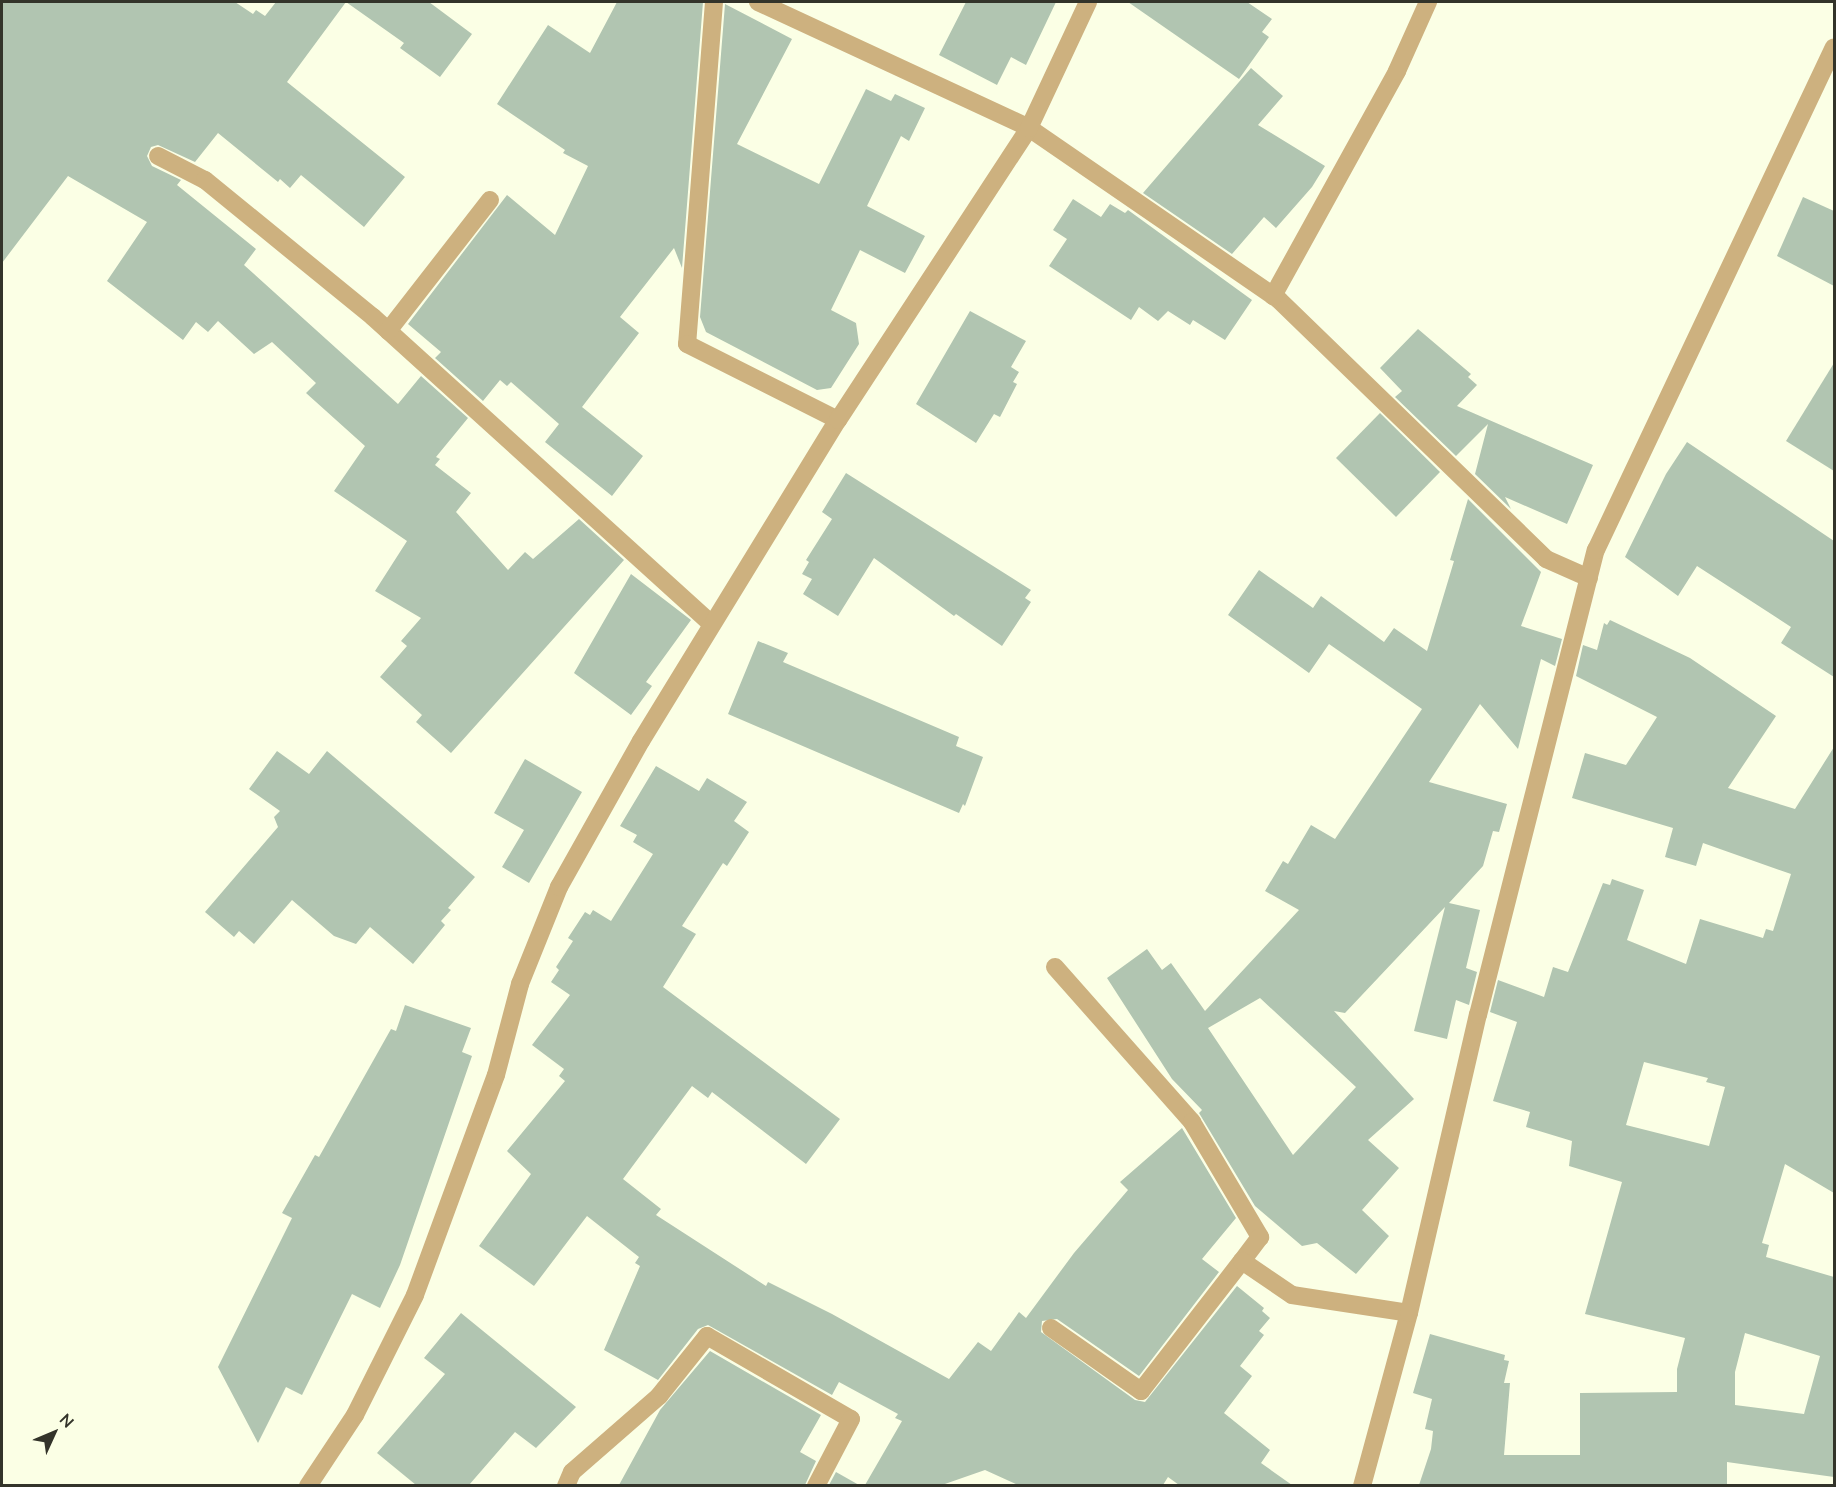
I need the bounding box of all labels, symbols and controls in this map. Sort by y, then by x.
north arrow [24,1403,84,1463]
text: N [56,1409,78,1432]

